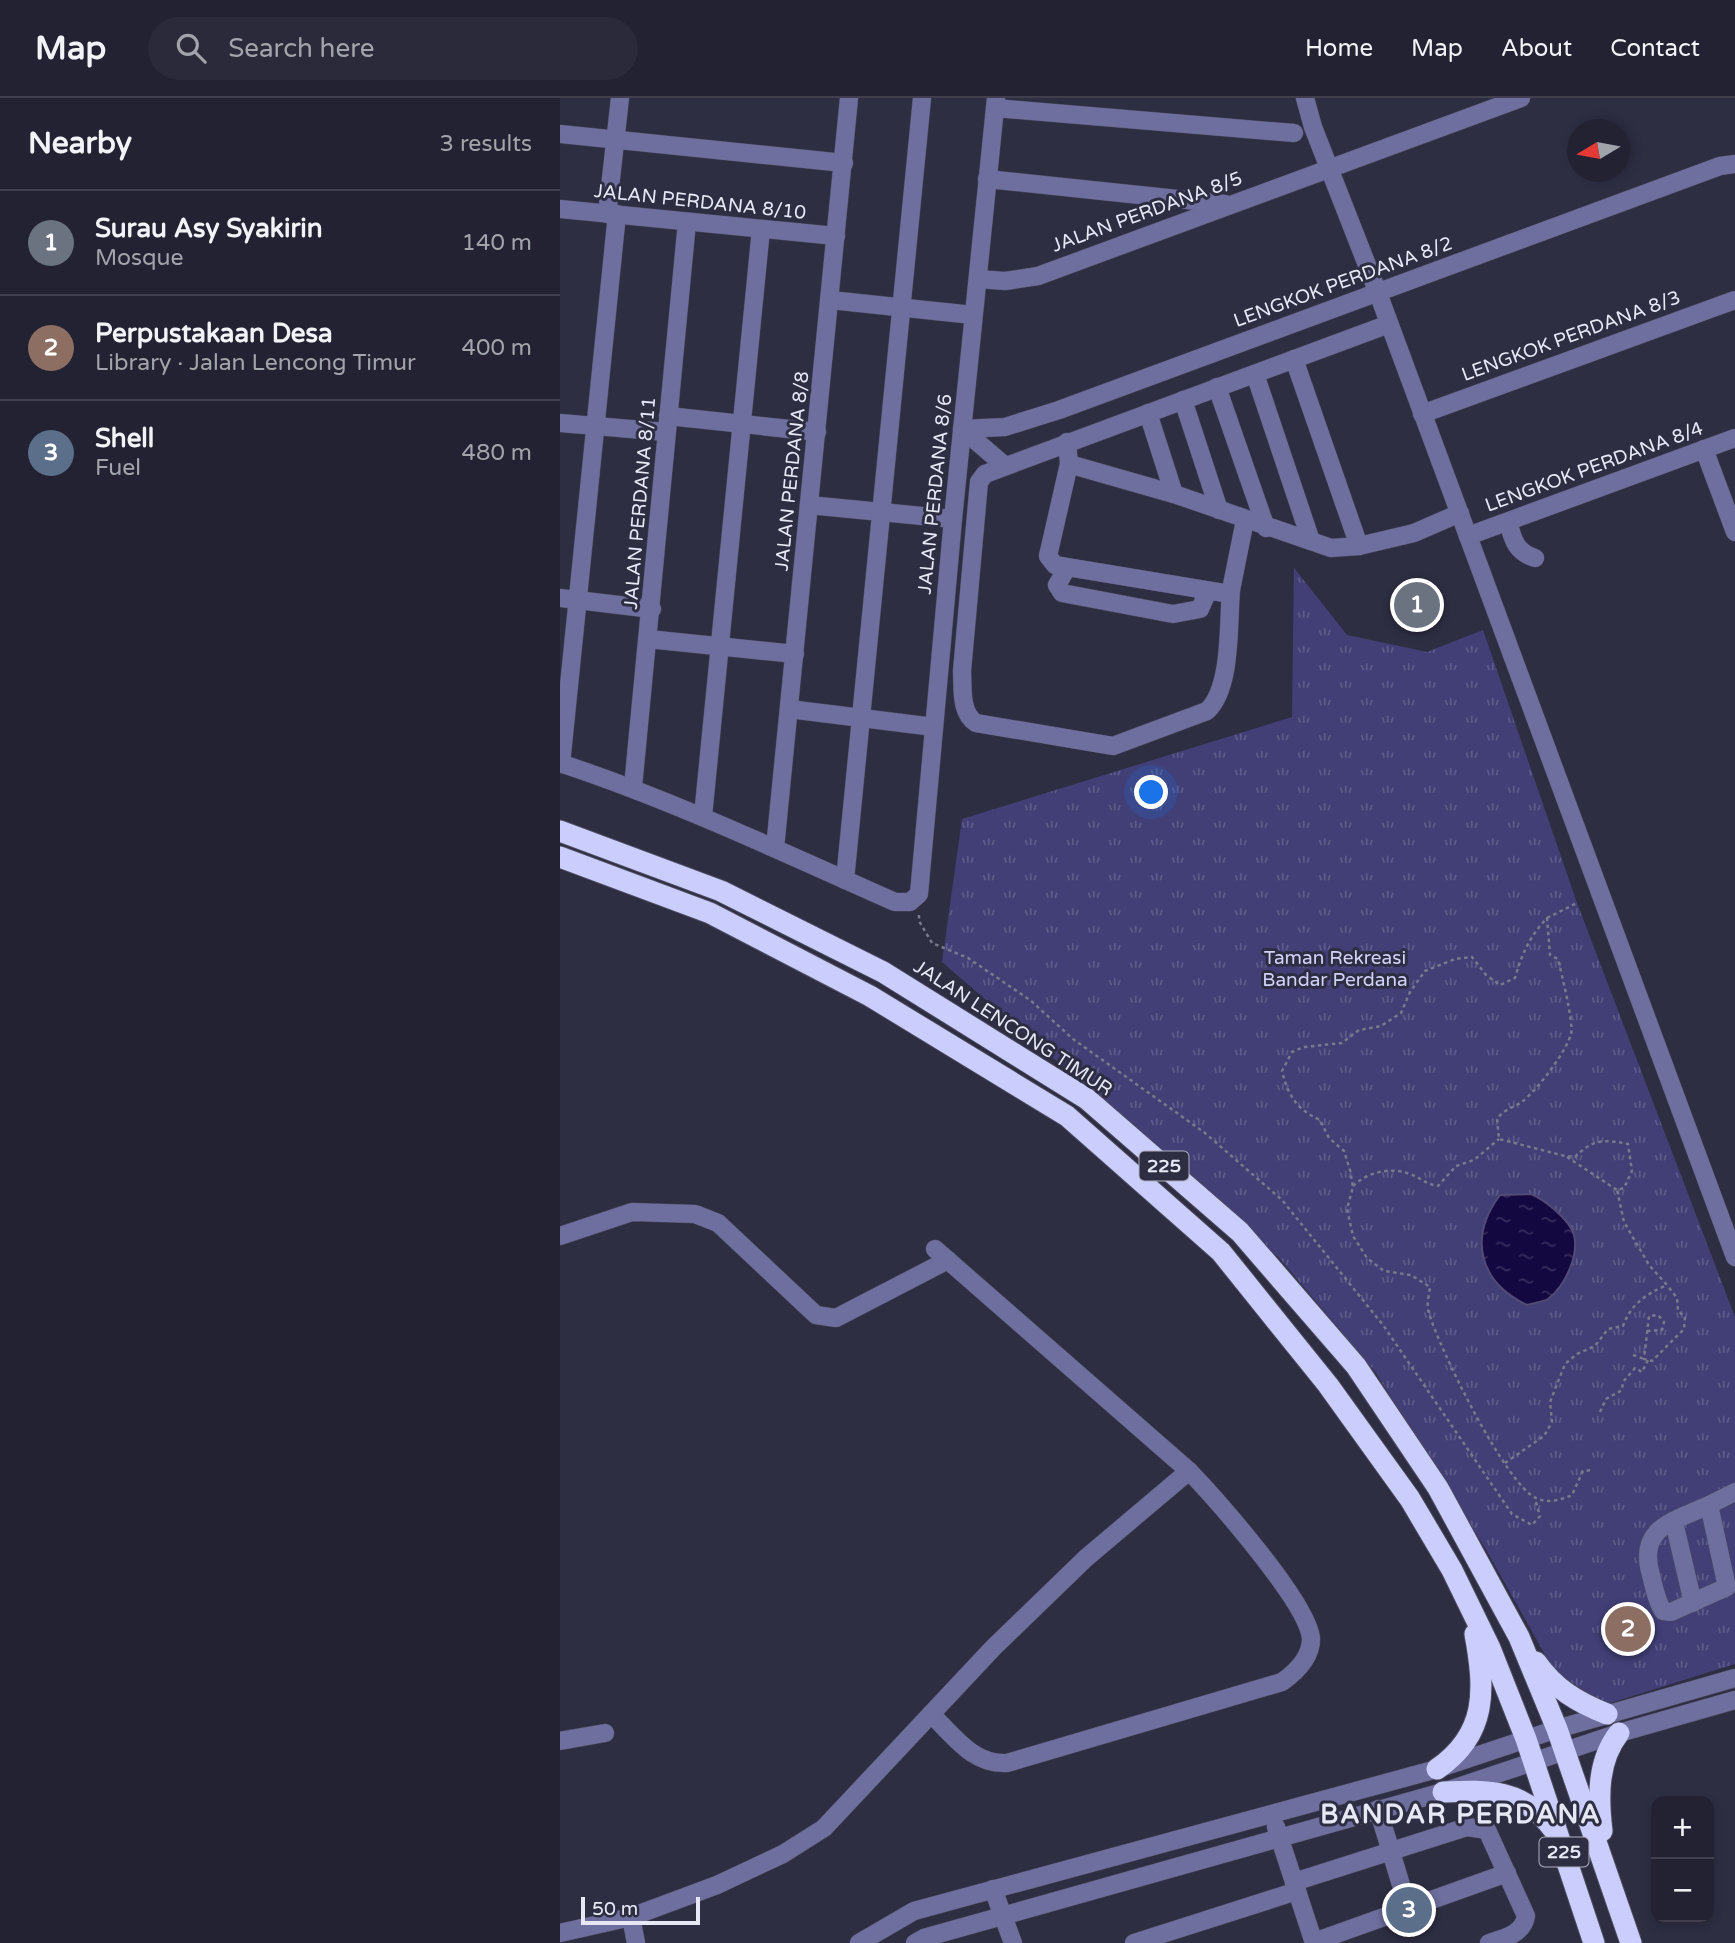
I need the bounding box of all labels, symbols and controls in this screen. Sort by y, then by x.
search box [148,17,638,80]
text: Map [35,29,106,68]
icon: search [172,29,210,67]
text: Search here [228,33,374,64]
text: Home [1305,34,1373,63]
text: Map [1411,34,1463,63]
text: About [1501,34,1572,63]
text: Contact [1610,34,1700,63]
north arrow [1567,119,1630,182]
text: Nearby [28,125,132,162]
text: 3 results [439,130,532,158]
street label: JALAN PERDANA 8/5 [1049,167,1245,257]
street label: JALAN PERDANA 8/10 [593,180,807,224]
text: Surau Asy Syakirin [95,213,323,244]
text: 1 [44,229,58,257]
text: 140 m [462,229,532,257]
street label: LENGKOK PERDANA 8/2 [1231,232,1455,332]
text: Mosque [95,244,183,272]
street label: LENGKOK PERDANA 8/3 [1459,286,1683,386]
text: Perpustakaan Desa [95,318,333,349]
text: 2 [44,334,58,362]
text: 400 m [462,334,532,362]
text: Library · Jalan Lencong Timur [95,349,416,377]
street label: JALAN PERDANA 8/8 [771,370,813,572]
street label: JALAN PERDANA 8/6 [914,393,956,595]
street label: JALAN PERDANA 8/11 [620,396,660,610]
street label: LENGKOK PERDANA 8/4 [1482,417,1706,517]
text: Shell [95,423,154,454]
text: 3 [44,439,58,467]
text: 480 m [462,439,532,467]
text: Fuel [95,454,141,482]
pin: 1 [1394,579,1440,631]
your location [1134,775,1168,809]
park label: Taman Rekreasi Bandar Perdana [1262,947,1408,991]
street label: JALAN LENCONG TIMUR [910,955,1116,1101]
road number: 225 [1140,1152,1188,1181]
pin: 2 [1605,1603,1651,1655]
map controls [1651,1796,1714,1922]
button: + [1651,1796,1714,1859]
district label: BANDAR PERDANA [1320,1799,1602,1830]
road number: 225 [1539,1838,1588,1867]
button: − [1651,1859,1714,1922]
pin: 3 [1386,1884,1432,1936]
scale bar [581,1894,700,1926]
text: 50 m [592,1898,638,1920]

